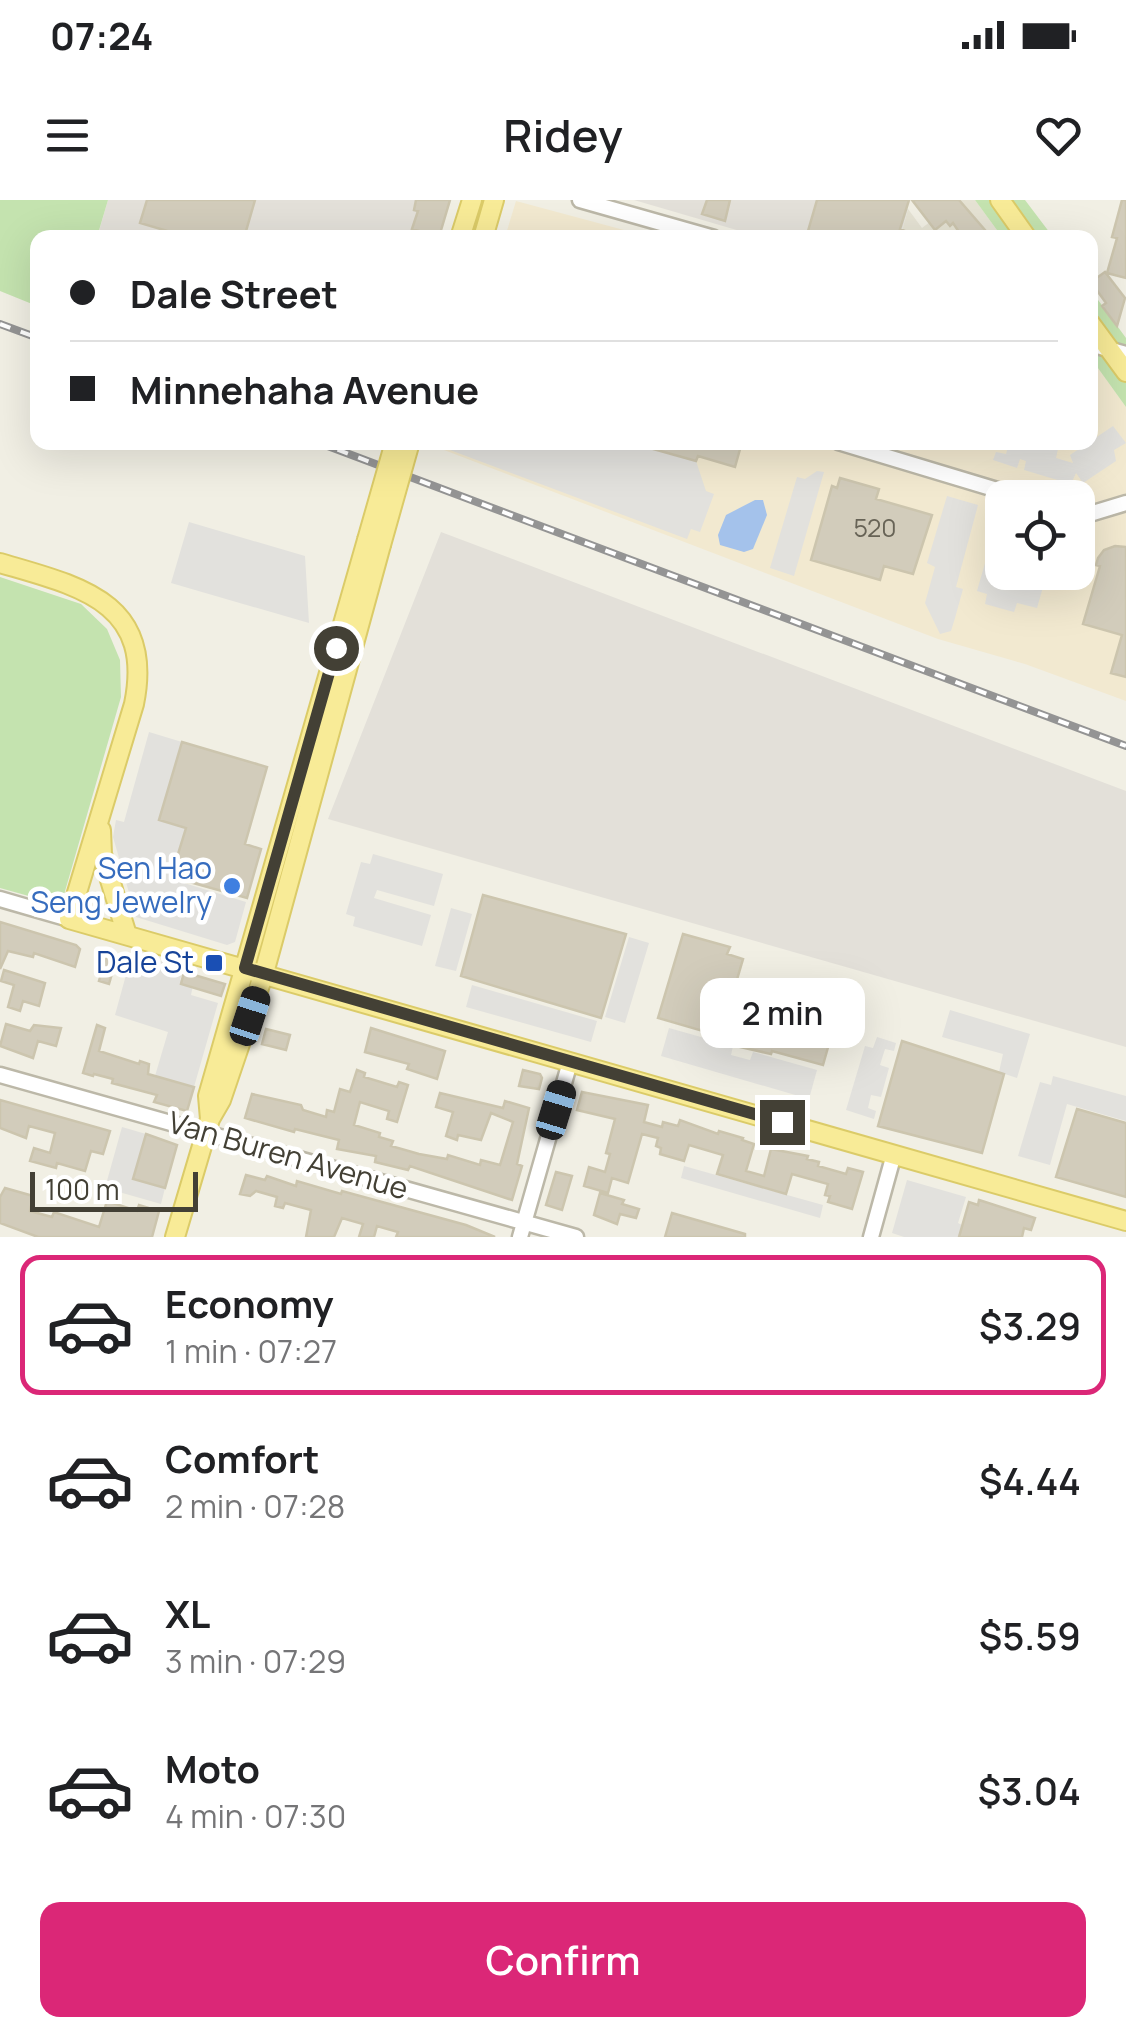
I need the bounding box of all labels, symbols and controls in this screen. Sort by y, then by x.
text: 07:24 [50,9,153,61]
text: Ridey [503,104,623,166]
icon: menu [40,108,95,163]
icon: heart [1031,108,1086,163]
text: Dale Street [130,267,338,319]
text: Minnehaha Avenue [130,363,479,415]
map controls [985,480,1095,590]
button: locate [985,480,1095,590]
house number: 520 [853,510,897,545]
route start [314,626,359,671]
place label: Sen Hao Seng Jewelry [31,847,212,922]
marker: Sen Hao Seng Jewelry [221,875,243,897]
place label: Dale St [96,941,194,982]
marker: Dale St [203,952,225,974]
callout: 2 min [700,977,864,1047]
car [226,983,274,1049]
text: 2 min [742,991,823,1035]
car [533,1077,579,1143]
route end [760,1100,805,1145]
street label: Van Buren Avenue [164,1101,413,1208]
scale bar [30,1167,198,1211]
text: 100 m [45,1170,119,1208]
text: Economy [165,1277,334,1329]
icon: car [45,1280,135,1370]
text: $3.29 [979,1299,1081,1351]
text: 1 min · 07:27 [165,1329,337,1373]
text: Comfort [165,1432,319,1484]
icon: car [45,1435,135,1525]
text: $4.44 [979,1454,1081,1506]
text: 2 min · 07:28 [165,1484,345,1528]
text: XL [165,1587,210,1639]
icon: car [45,1590,135,1680]
text: $5.59 [979,1609,1081,1661]
text: 3 min · 07:29 [165,1639,346,1683]
text: Moto [165,1742,260,1794]
icon: car [45,1745,135,1835]
text: $3.04 [978,1764,1081,1816]
text: 4 min · 07:30 [165,1794,346,1838]
button: Confirm [40,1902,1086,2017]

